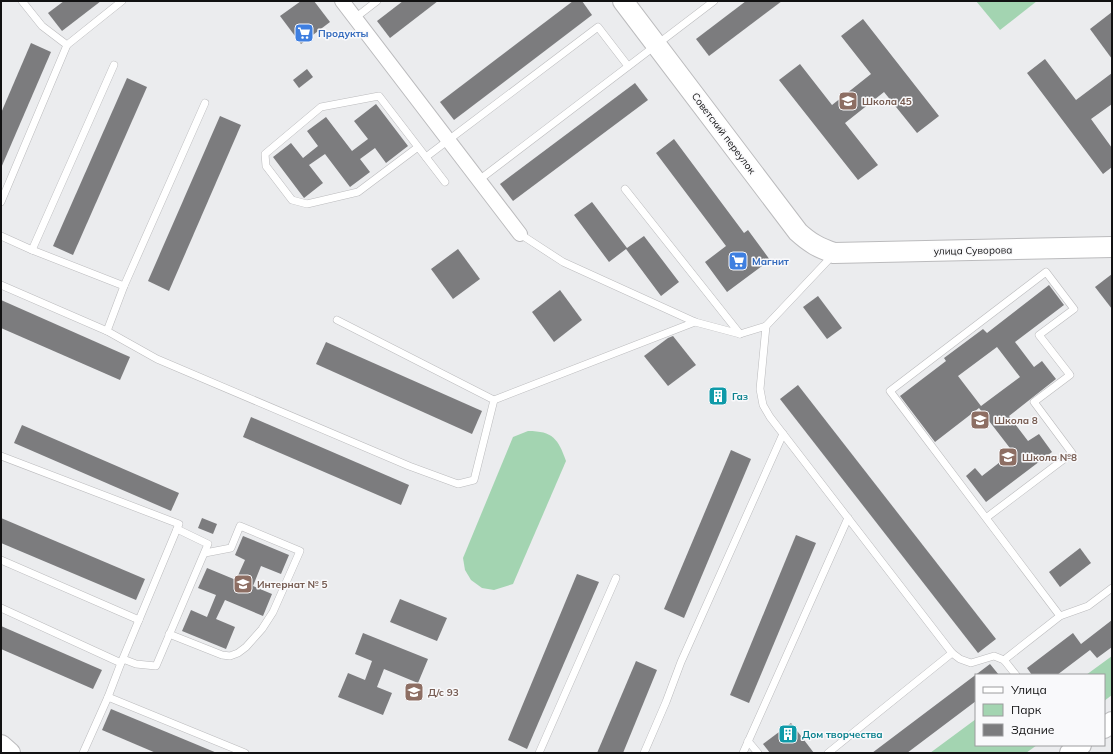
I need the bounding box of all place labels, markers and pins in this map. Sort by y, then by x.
supermarket icon: Продукты [293,22,315,44]
place label: Продукты [318,27,369,40]
school or university icon: Школа 45 [837,90,859,112]
place label: Школа 45 [862,95,912,108]
supermarket icon: Магнит [727,250,749,272]
place label: Магнит [752,255,789,268]
building icon: Газ [707,385,729,407]
place label: Газ [732,390,748,403]
school or university icon: Школа 8 [969,409,991,431]
place label: Школа 8 [994,414,1038,427]
school or university icon: Школа №8 [997,446,1019,468]
place label: Школа №8 [1022,451,1077,464]
school or university icon: Интернат № 5 [232,573,254,595]
place label: Интернат № 5 [257,578,327,591]
school or university icon: Д/с 93 [403,681,425,703]
place label: Д/с 93 [428,686,459,699]
building icon: Дом творчества [777,723,799,745]
place label: Дом творчества [802,728,883,741]

